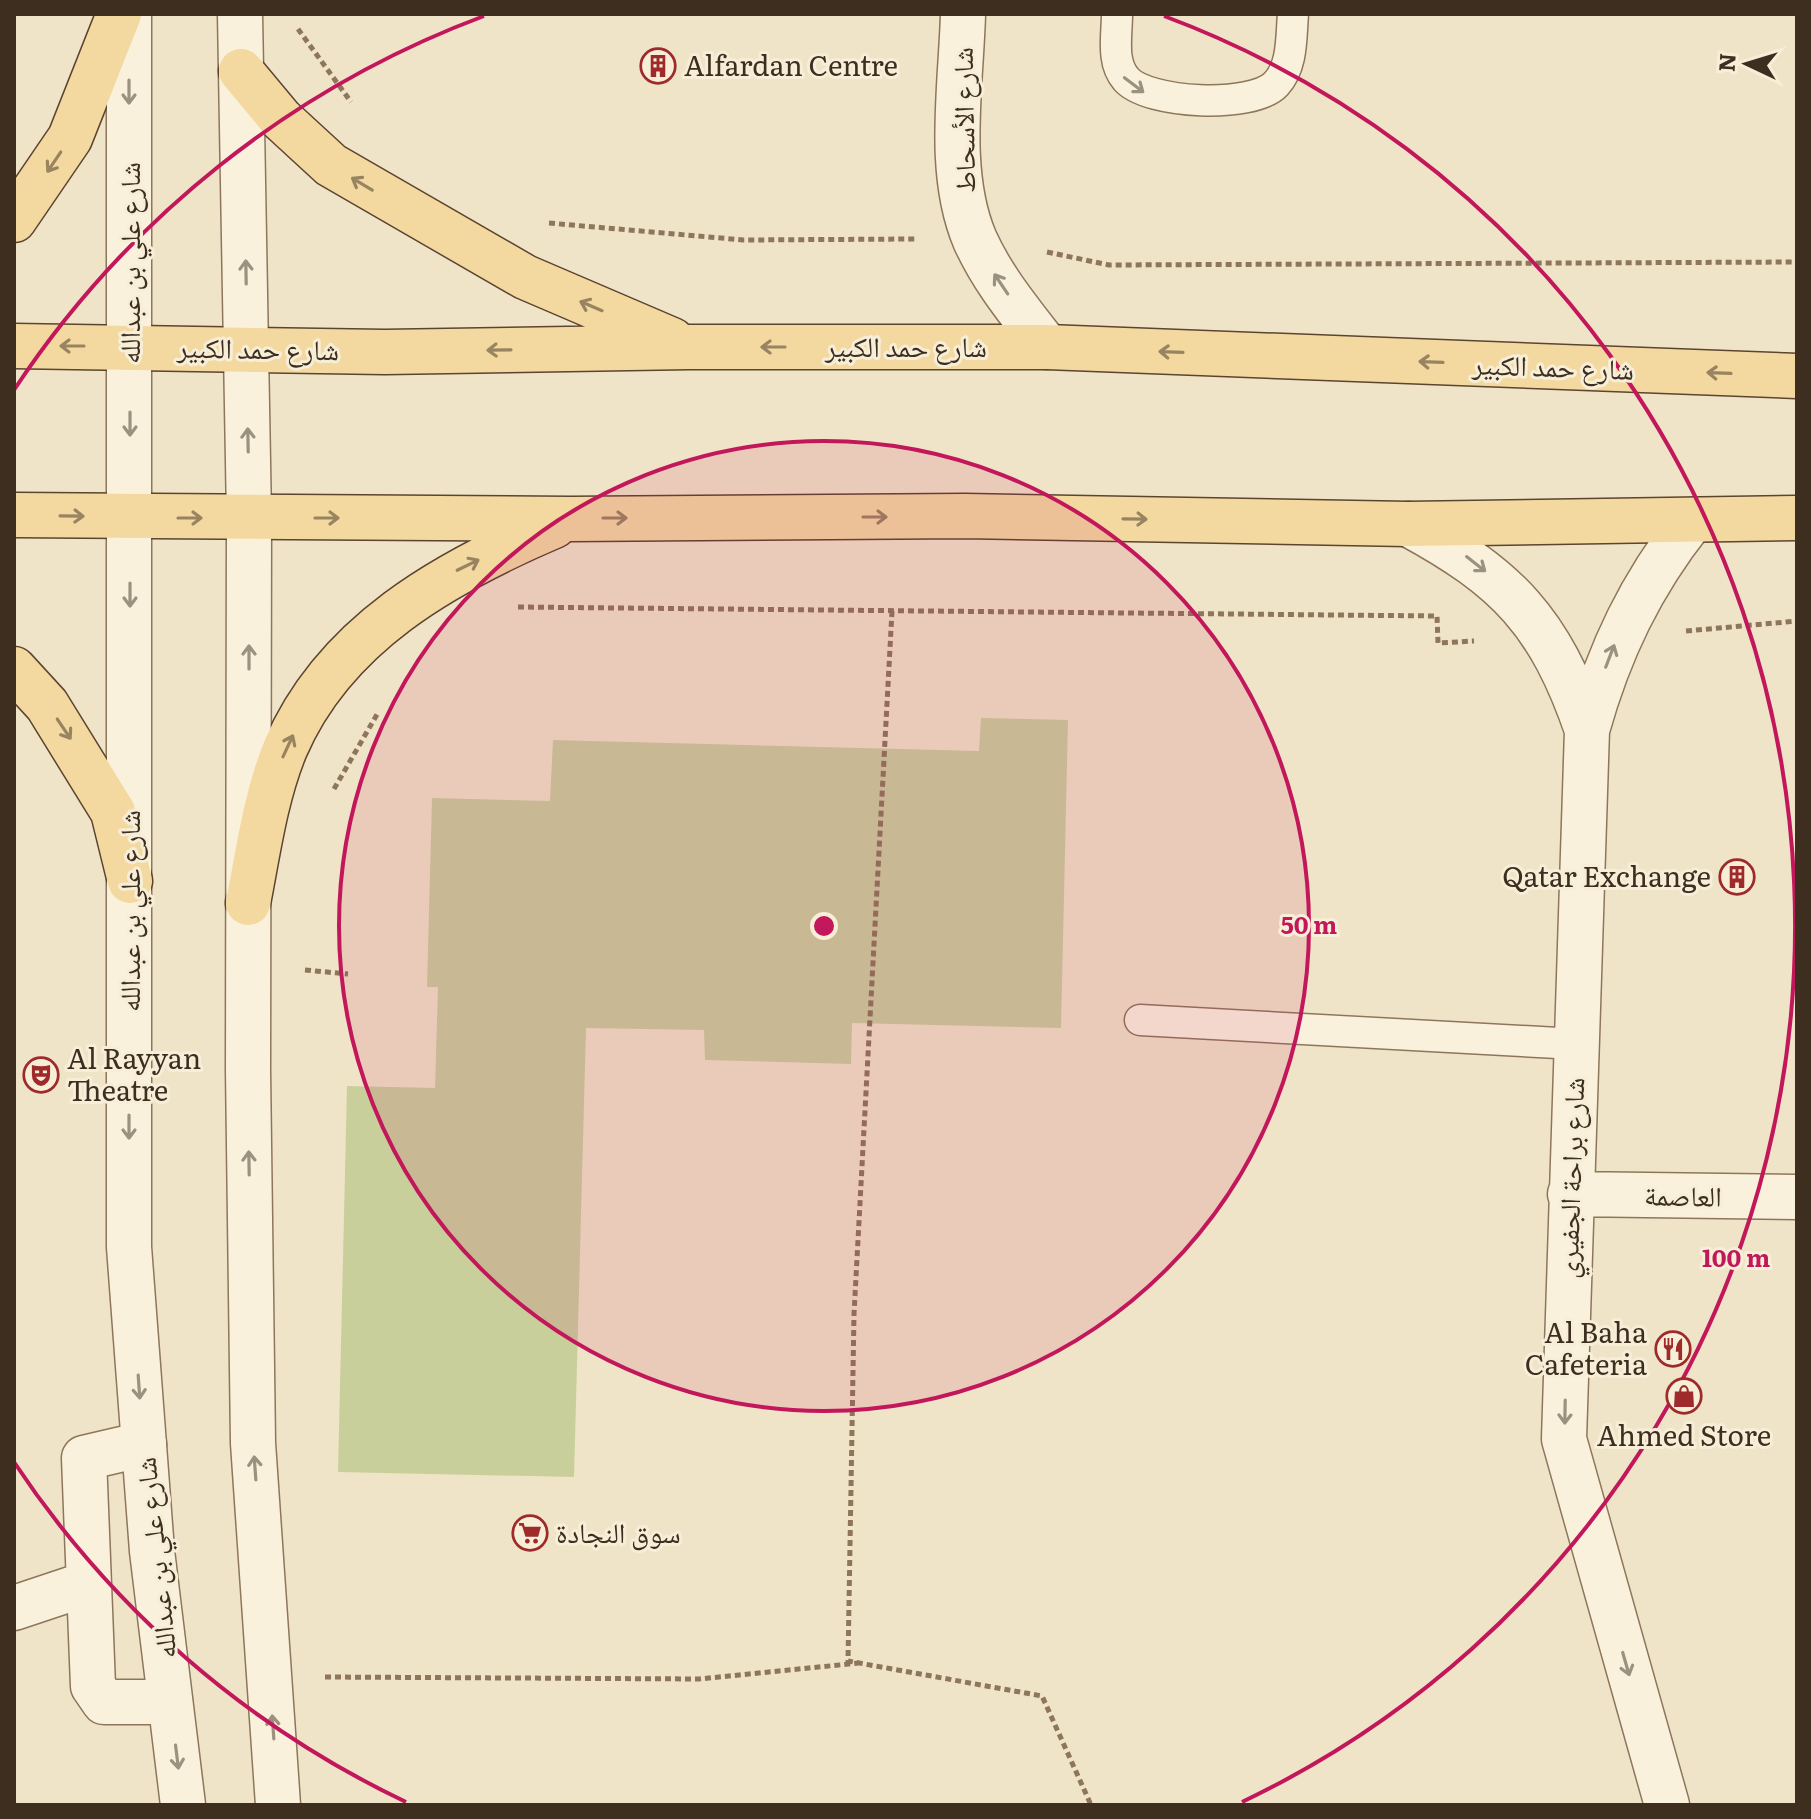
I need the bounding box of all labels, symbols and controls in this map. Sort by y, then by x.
north arrow [1707,24,1787,104]
place label: Alfardan Centre [684,43,898,85]
building icon: Alfardan Centre [639,47,677,85]
street label: شارع الأسحاط [940,47,984,193]
text: N [1708,52,1743,73]
one-way arrow [1123,76,1145,93]
one-way arrow [121,78,137,105]
one-way arrow [45,150,62,172]
street label: شارع علي بن عبدالله [107,162,153,364]
one-way arrow [351,175,374,191]
one-way arrow [238,259,254,286]
one-way arrow [992,274,1009,296]
one-way arrow [579,297,604,312]
street label: شارع حمد الكبير [824,324,987,366]
street label: شارع حمد الكبير [176,325,339,369]
one-way arrow [59,338,86,353]
one-way arrow [760,339,787,355]
street label: شارع حمد الكبير [1470,341,1635,389]
one-way arrow [486,342,513,358]
one-way arrow [1158,344,1185,359]
one-way arrow [1418,355,1445,370]
one-way arrow [1706,366,1733,381]
one-way arrow [122,410,138,437]
one-way arrow [240,427,256,454]
one-way arrow [58,508,85,524]
one-way arrow [861,509,888,524]
one-way arrow [176,510,203,526]
one-way arrow [313,510,340,526]
one-way arrow [601,511,628,526]
one-way arrow [1121,511,1148,527]
one-way arrow [1465,555,1486,572]
one-way arrow [455,557,479,573]
one-way arrow [122,581,138,608]
one-way arrow [241,644,257,671]
one-way arrow [1604,644,1619,669]
one-way arrow [56,717,72,740]
one-way arrow [281,735,296,759]
street label: شارع علي بن عبدالله [107,810,153,1012]
place label: Qatar Exchange [1502,854,1711,896]
building icon: Qatar Exchange [1718,858,1756,896]
text: 50 m [1281,906,1337,941]
centre of rings [810,912,838,940]
place label: Al Rayyan Theatre [67,1036,201,1110]
theatre icon: Al Rayyan Theatre [22,1056,60,1094]
street label: شارع براحة الجفيري [1545,1077,1598,1279]
one-way arrow [121,1113,137,1140]
one-way arrow [241,1150,257,1177]
street label: العاصمة [1644,1172,1722,1216]
text: 100 m [1702,1239,1770,1274]
place label: Al Baha Cafeteria [1525,1310,1647,1384]
restaurant icon: Al Baha Cafeteria [1654,1330,1692,1368]
one-way arrow [132,1373,147,1400]
shop icon: Ahmed Store [1665,1377,1703,1415]
one-way arrow [1557,1398,1573,1425]
place label: Ahmed Store [1597,1413,1771,1455]
street label: شارع علي بن عبدالله [123,1455,190,1661]
one-way arrow [247,1455,262,1482]
place label: سوق النجادة [556,1510,681,1552]
supermarket icon: سوق النجادة [511,1514,549,1552]
one-way arrow [1619,1650,1634,1676]
one-way arrow [265,1714,280,1741]
one-way arrow [170,1743,185,1769]

